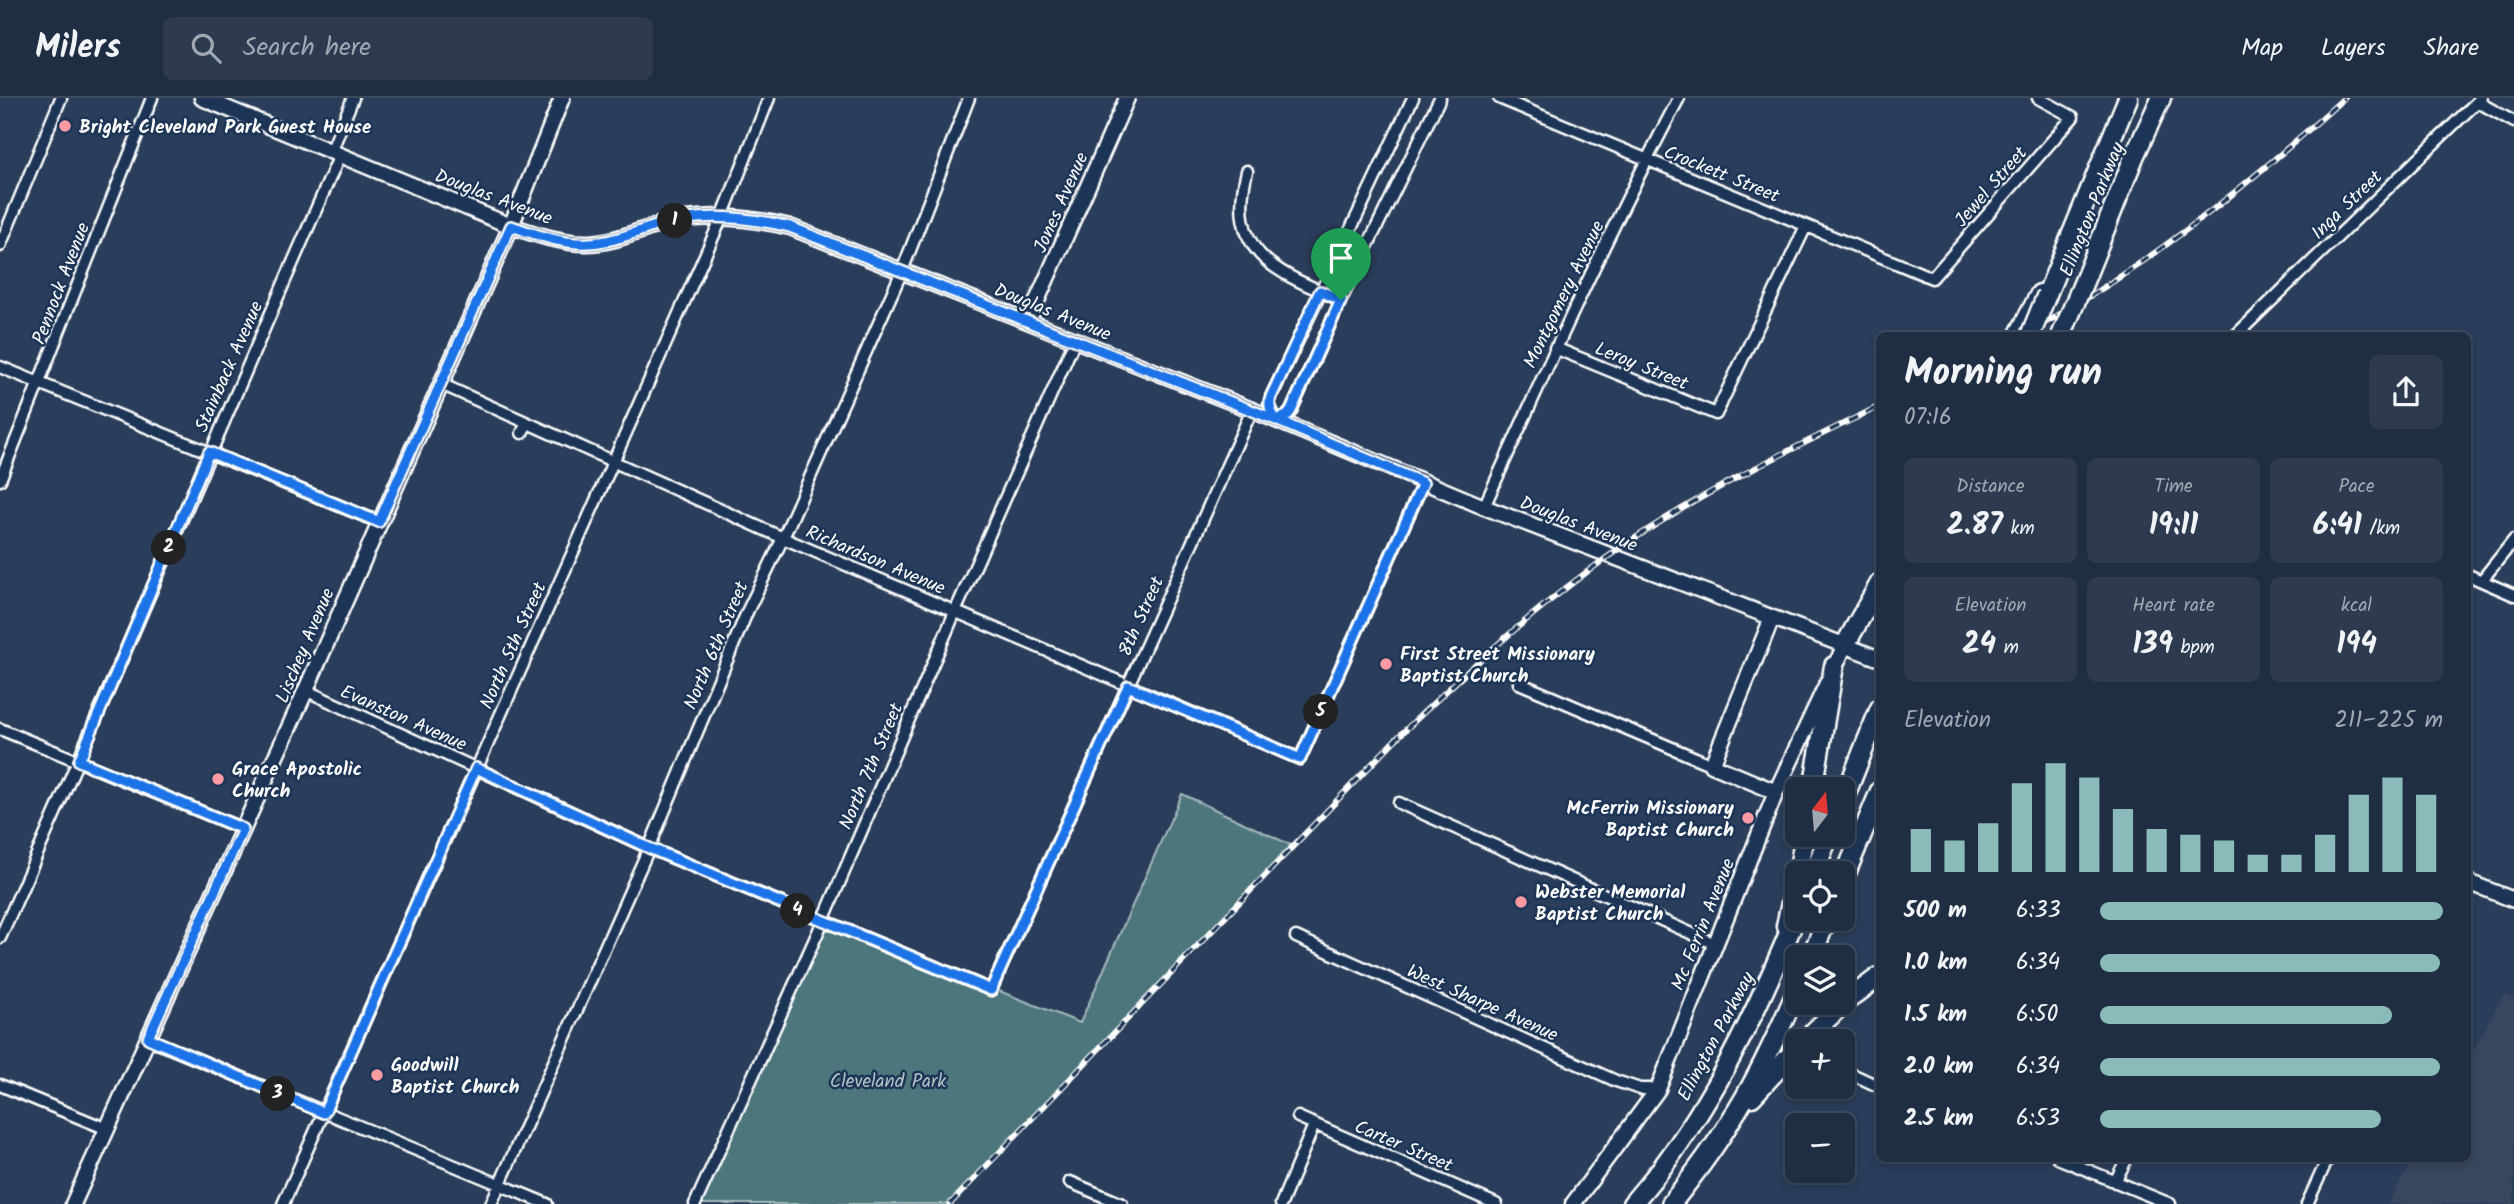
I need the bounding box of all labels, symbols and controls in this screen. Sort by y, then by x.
search box [163,17,653,80]
text: Milers [35,22,121,75]
text: Search here [243,27,371,69]
icon: search [187,29,225,67]
text: Map [2241,29,2283,68]
text: Layers [2321,29,2385,68]
text: Share [2423,29,2479,68]
place label: Bright Cleveland Park Guest House [79,113,371,143]
marker: Bright Cleveland Park Guest House [57,118,73,134]
street label: Ellington Parkway [2052,137,2134,282]
street label: Crockett Street [1659,138,1784,212]
street label: Jewel Street [1948,140,2036,235]
street label: Jones Avenue [1026,147,1098,258]
street label: Douglas Avenue [430,162,557,234]
street label: Inga Street [2305,163,2391,247]
pin: 1 [658,204,692,238]
text: 1 [672,205,677,235]
street label: Montgomery Avenue [1516,215,1614,374]
street label: Pennock Avenue [25,218,99,349]
pin [1311,228,1371,300]
icon: arrive [1322,239,1360,277]
street label: Douglas Avenue [989,276,1116,350]
street label: Stainback Avenue [187,296,272,437]
street label: Leroy Street [1590,334,1693,399]
text: Morning run [1904,344,2102,404]
button: share [2369,355,2443,429]
text: 07:16 [1904,400,1952,436]
text: Distance [1956,472,2025,502]
text: Time [2154,472,2193,502]
text: Pace [2338,472,2375,502]
street label: Douglas Avenue [1515,489,1642,561]
text: 2.87 [1946,502,2003,550]
text: 19:11 [2149,502,2198,550]
text: 6:41 [2313,502,2362,550]
text: km [2003,514,2035,544]
text: /km [2362,514,2400,544]
street label: Richardson Avenue [801,518,950,604]
pin: 2 [152,531,186,566]
text: 2 [163,532,174,562]
street label: 8th Street [1111,571,1173,662]
street label: North 6th Street [676,576,758,715]
street label: North 5th Street [472,577,556,714]
street label: Lischey Avenue [268,583,344,708]
text: Elevation [1955,591,2026,621]
text: Heart rate [2132,591,2215,621]
text: kcal [2341,591,2372,621]
text: 24 [1962,621,1996,669]
text: 139 [2132,621,2173,669]
text: 194 [2336,621,2377,669]
text: m [1996,633,2019,663]
text: bpm [2173,633,2215,663]
place label: First Street Missionary Baptist Church [1400,640,1595,692]
marker: First Street Missionary Baptist Church [1378,656,1394,672]
street label: Evanston Avenue [335,677,472,760]
pin: 5 [1304,694,1338,730]
text: 5 [1316,696,1325,726]
street label: North 7th Street [832,698,912,835]
text: Elevation [1904,703,1991,739]
text: 211–225 m [2335,703,2443,739]
place label: Grace Apostolic Church [232,755,362,807]
marker: Grace Apostolic Church [210,771,226,787]
north arrow [1785,777,1855,847]
map controls [1785,777,1855,1183]
place label: McFerrin Missionary Baptist Church [1567,794,1734,846]
marker: McFerrin Missionary Baptist Church [1740,810,1756,826]
street label: Mc Ferrin Avenue [1664,854,1744,995]
button: locate [1785,861,1855,931]
place label: Webster Memorial Baptist Church [1535,878,1686,930]
text: 500 m [1904,893,1967,929]
text: 6:33 [2016,893,2061,929]
pin: 4 [780,894,816,928]
marker: Webster Memorial Baptist Church [1513,894,1529,910]
text: 4 [792,895,803,925]
button: layers [1785,945,1855,1015]
text: 1.0 km [1904,945,1967,981]
text: 6:34 [2016,945,2060,981]
street label: West Sharpe Avenue [1402,957,1563,1051]
street label: Ellington Parkway [1670,966,1764,1107]
text: 1.5 km [1904,997,1967,1033]
text: 6:50 [2016,997,2058,1033]
button: + [1785,1029,1855,1099]
text: 2.0 km [1904,1049,1974,1085]
text: 6:34 [2016,1049,2060,1085]
place label: Goodwill Baptist Church [391,1051,520,1103]
marker: Goodwill Baptist Church [369,1067,385,1083]
park label: Cleveland Park [830,1067,946,1097]
pin: 3 [260,1076,296,1112]
text: 3 [272,1078,283,1108]
text: 2.5 km [1904,1101,1974,1137]
text: 6:53 [2016,1101,2060,1137]
street label: Carter Street [1349,1113,1458,1181]
button: − [1785,1113,1855,1183]

